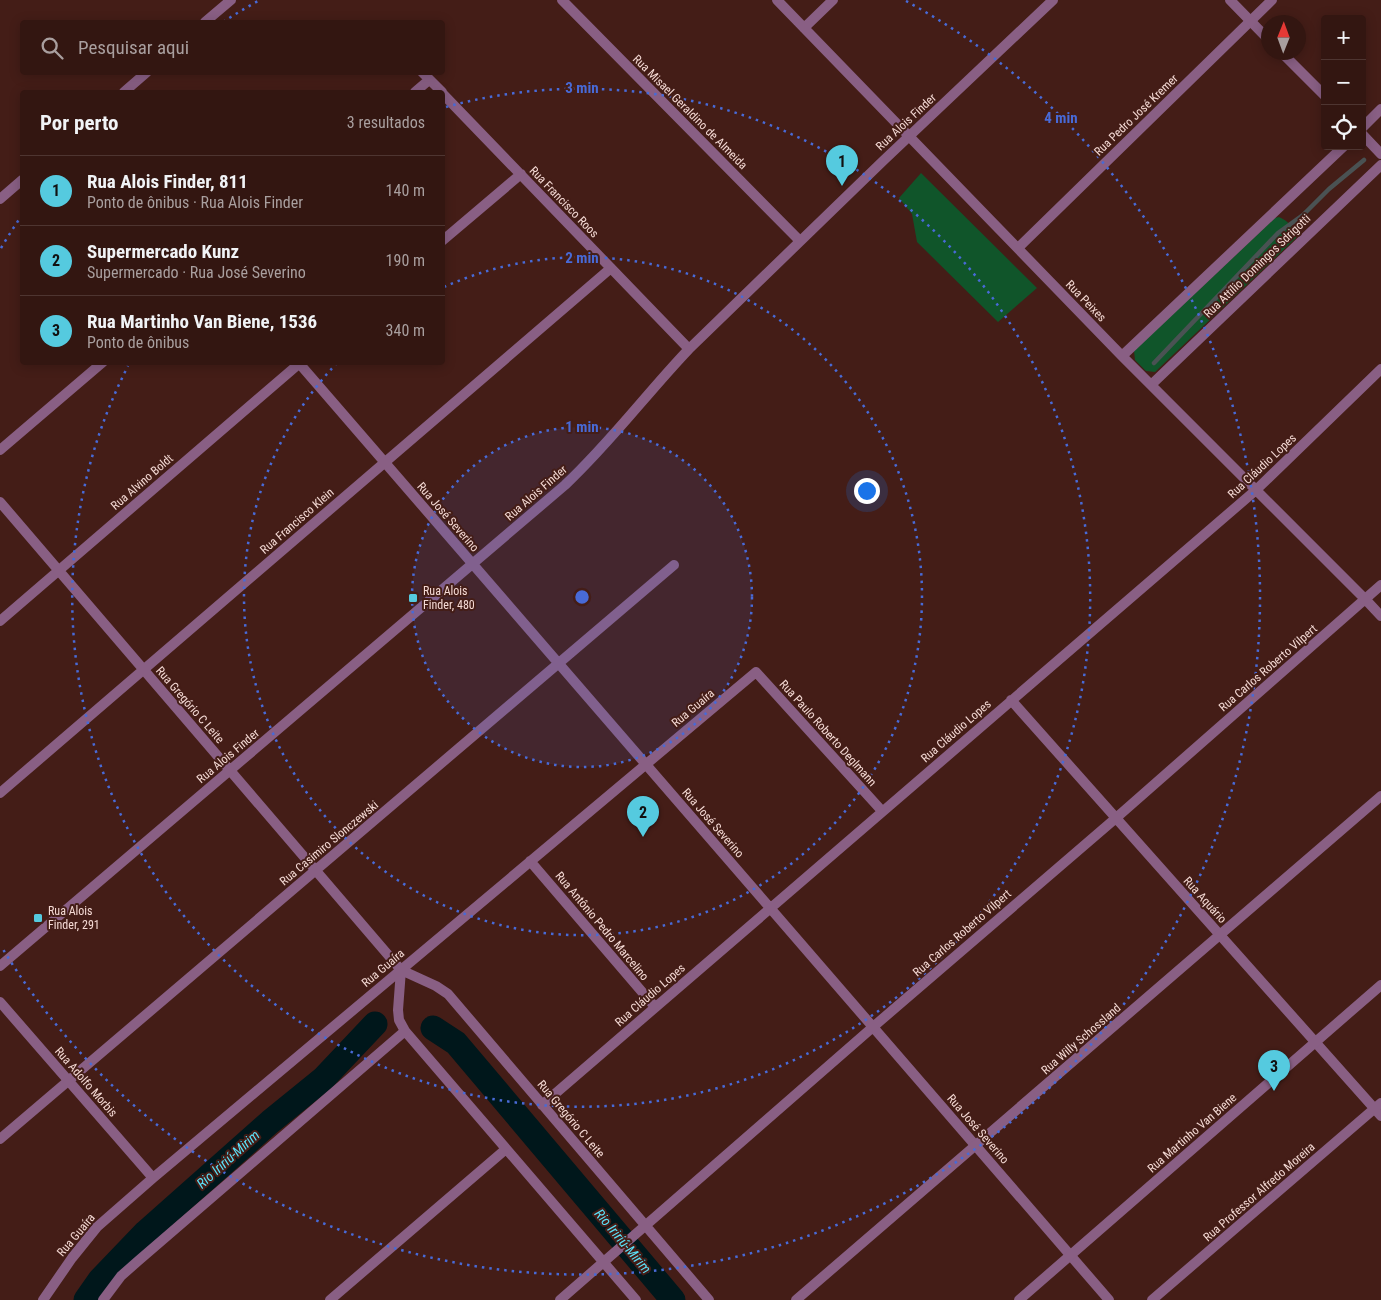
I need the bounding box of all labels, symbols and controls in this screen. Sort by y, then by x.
north arrow [1261,15,1306,60]
map controls [1321,15,1366,150]
button: + [1321,15,1366,60]
search box [20,20,445,75]
icon: search [38,34,66,62]
text: Pesquisar aqui [78,36,189,59]
street label: Rua Misael Geraldino de Almeida [630,52,750,172]
button: − [1321,60,1366,105]
street label: Rua Pedro José Kremer [1091,71,1181,159]
text: 3 min [565,79,599,97]
street label: Rua Alois Finder [873,90,939,153]
button: locate [1321,105,1366,150]
text: 4 min [1044,109,1078,127]
text: Por perto [40,111,119,135]
text: 3 resultados [347,113,425,132]
pin: 1 [826,145,858,186]
street label: Rua Francisco Roos [527,164,601,240]
text: Rua Alois Finder, 811 [87,170,248,193]
text: 1 [52,181,60,200]
text: 140 m [386,181,425,200]
text: Ponto de ônibus · Rua Alois Finder [87,193,303,212]
street label: Rua Attílio Domingos Sdrigotti [1201,211,1313,321]
text: Supermercado Kunz [87,240,239,263]
text: 2 min [565,249,599,267]
text: 2 [52,251,60,270]
text: 190 m [386,251,425,270]
text: Supermercado · Rua José Severino [87,263,306,282]
street label: Rua Peixes [1063,277,1109,325]
text: Rua Martinho Van Biene, 1536 [87,310,317,333]
text: 3 [52,321,60,340]
text: 340 m [386,321,425,340]
text: Ponto de ônibus [87,333,189,352]
text: 1 min [565,418,599,436]
street label: Rua Cláudio Lopes [1225,431,1299,501]
street label: Rua Alvino Boldt [108,451,176,513]
street label: Rua Alois Finder [502,462,570,524]
your location [854,478,880,504]
street label: Rua José Severino [414,480,482,554]
street label: Rua Francisco Klein [257,485,337,557]
place label: Rua Alois Finder, 480 [423,584,475,612]
centre of rings [573,588,591,606]
marker: Rua Alois Finder, 480 [407,592,419,604]
street label: Rua Carlos Roberto Vilpert [1216,621,1320,714]
street label: Rua Gregório C Leite [153,664,227,746]
street label: Rua Paulo Roberto Deglmann [777,677,879,789]
street label: Rua Guaíra [669,686,717,730]
street label: Rua Cláudio Lopes [918,697,994,765]
street label: Rua Alois Finder [194,726,262,786]
street label: Rua José Severino [679,786,747,860]
pin: 2 [627,796,659,837]
street label: Rua Casimiro Slonczewski [277,798,381,888]
street label: Rua Antônio Pedro Marcelino [552,869,652,983]
street label: Rua Aquário [1181,874,1229,926]
street label: Rua Carlos Roberto Vilpert [910,886,1014,979]
place label: Rua Alois Finder, 291 [48,904,100,932]
marker: Rua Alois Finder, 291 [32,912,44,924]
street label: Rua Guaíra [359,946,407,990]
street label: Rua Cláudio Lopes [612,961,688,1029]
street label: Rua Willy Schossland [1038,1001,1124,1077]
street label: Rua Adolfo Morbis [52,1044,120,1120]
pin: 3 [1258,1050,1290,1091]
street label: Rua Gregório C Leite [534,1077,608,1161]
street label: Rua Martinho Van Biene [1145,1090,1240,1175]
street label: Rua José Severino [944,1092,1012,1166]
water label: Rio Iririú-Mirim [193,1127,263,1191]
street label: Rua Professor Alfredo Moreira [1200,1140,1318,1244]
water label: Rio Iririú-Mirim [591,1206,655,1276]
street label: Rua Guaíra [54,1211,98,1259]

